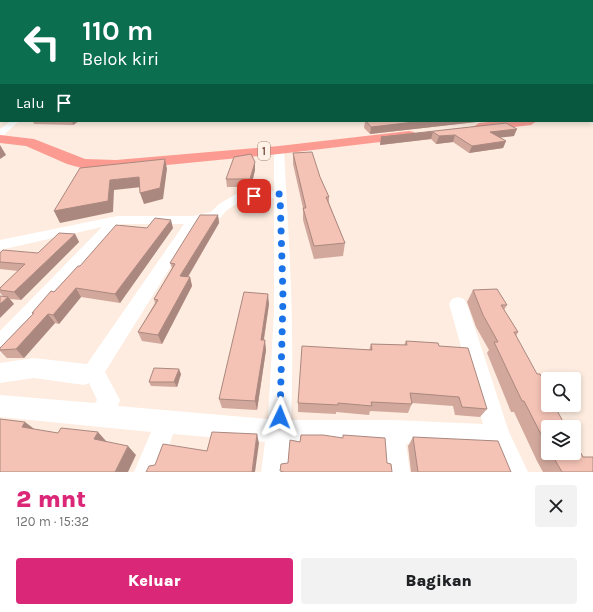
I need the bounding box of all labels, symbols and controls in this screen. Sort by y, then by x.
text: 110 m [82,14,153,47]
icon: left [16,16,68,68]
text: Belok kiri [82,48,159,70]
icon: arrive [53,92,75,114]
text: Lalu [16,94,45,112]
road number: 1 [258,142,270,160]
pin [237,179,271,213]
icon: arrive [243,185,265,207]
map controls [541,372,581,460]
button: search [541,372,581,412]
position arrow [259,396,301,438]
button: layers [541,420,581,460]
text: 2 mnt [16,485,86,513]
button: close [535,485,577,527]
text: 120 m · 15:32 [16,514,89,529]
button: Keluar [16,558,293,604]
button: Bagikan [301,558,577,604]

